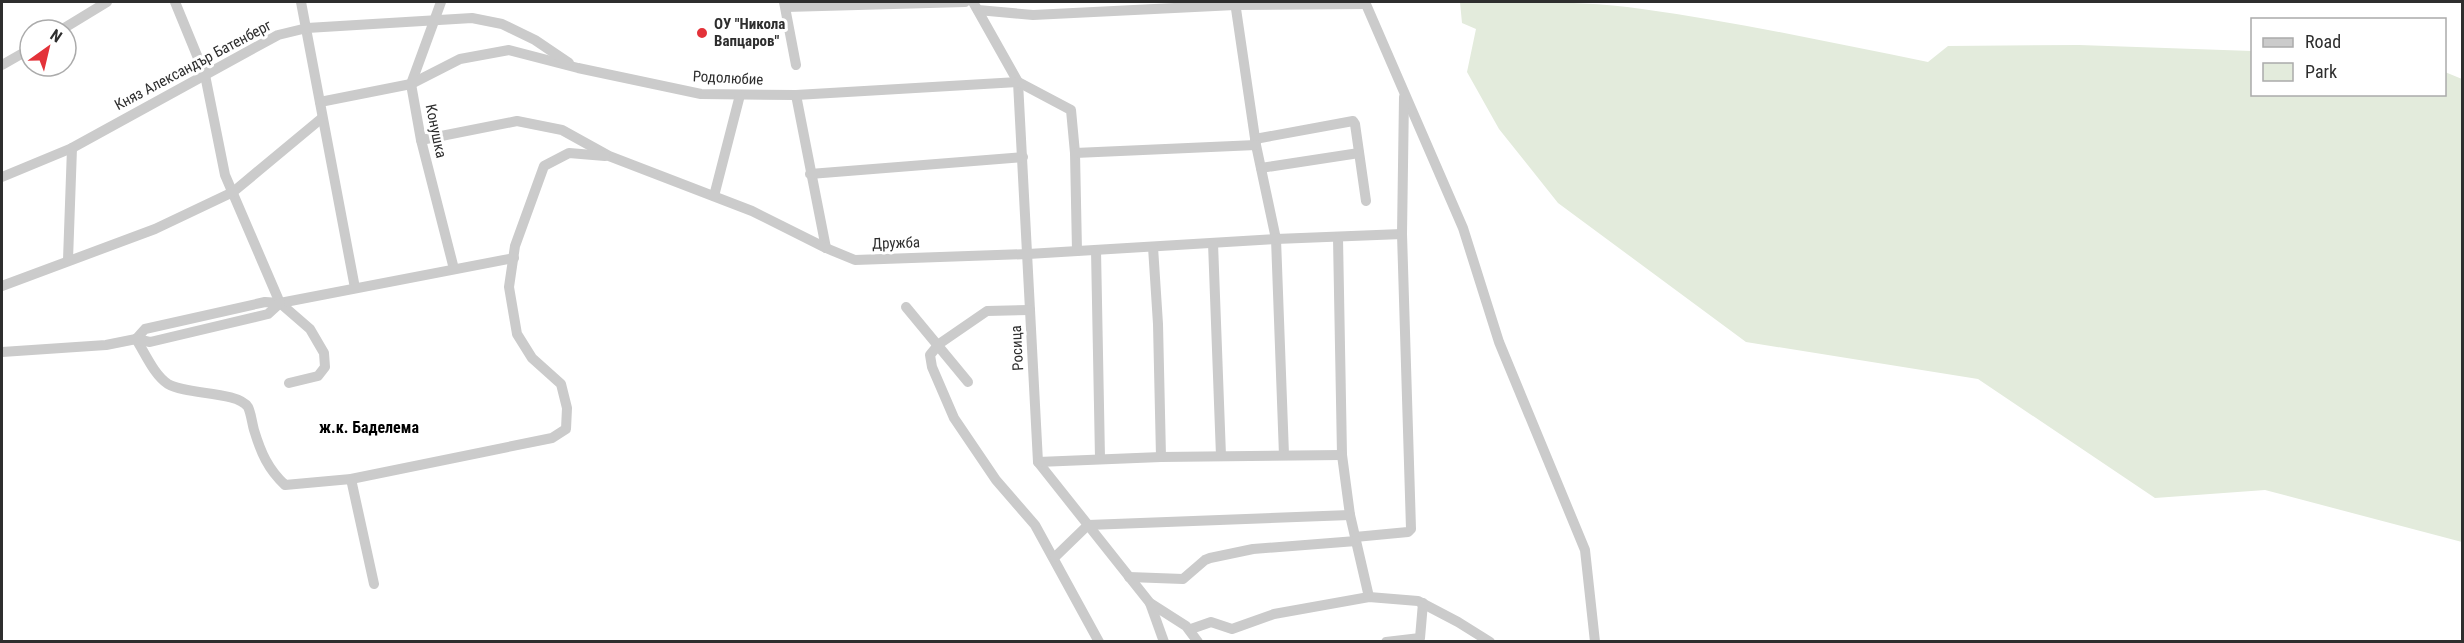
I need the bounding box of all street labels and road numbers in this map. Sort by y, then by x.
street label: Княз Александър Батенберг [111,16,275,114]
street label: Родолюбие [692,67,764,89]
street label: Конушка [422,102,450,160]
street label: Дружба [872,233,920,253]
street label: Росица [1007,325,1027,371]

